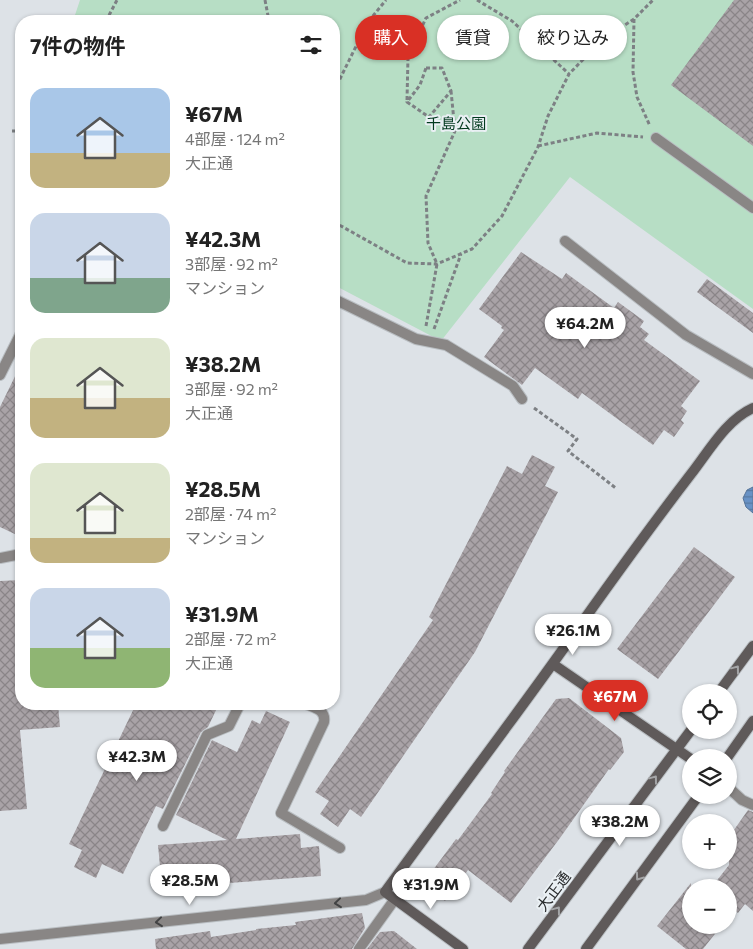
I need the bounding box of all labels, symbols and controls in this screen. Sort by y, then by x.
chip: 購入 [355,15,427,60]
chip: 賃貸 [437,15,509,60]
chip: 絞り込み [519,15,627,60]
icon: filters [297,31,325,59]
text: 7件の物件 [30,33,126,58]
text: ¥67M [185,101,243,126]
icon: home [70,108,130,168]
park label: 千島公園 [426,114,486,132]
text: 4部屋 · 124 m² [185,129,285,148]
text: 大正通 [185,153,233,172]
text: ¥42.3M [185,226,261,251]
icon: home [70,233,130,293]
text: 3部屋 · 92 m² [185,254,278,273]
text: マンション [185,278,265,297]
pin: ¥64.2M [544,306,626,349]
text: ¥64.2M [556,313,614,332]
text: ¥38.2M [185,351,261,376]
icon: home [70,358,130,418]
text: 3部屋 · 92 m² [185,379,278,398]
text: 大正通 [185,403,233,422]
text: ¥28.5M [185,476,261,501]
icon: home [70,483,130,543]
text: 2部屋 · 74 m² [185,504,276,523]
text: マンション [185,528,265,547]
text: ¥31.9M [185,601,259,626]
icon: home [70,608,130,668]
pin: ¥26.1M [532,614,614,656]
text: ¥26.1M [546,620,600,639]
text: 2部屋 · 72 m² [185,629,277,648]
text: 大正通 [185,653,233,672]
one-way arrow [730,665,739,675]
pin: ¥67M [585,680,645,722]
map controls [682,684,737,934]
button: locate [682,684,737,739]
text: ¥67M [593,686,637,705]
pin: ¥42.3M [96,740,178,782]
text: ¥42.3M [108,746,166,765]
button: layers [682,749,737,804]
one-way arrow [648,775,657,785]
pin: ¥38.2M [579,804,661,847]
text: ¥38.2M [591,811,649,830]
button: + [682,814,737,869]
pin: ¥28.5M [149,864,231,906]
pin: ¥31.9M [390,868,472,910]
street label: 大正通 [532,868,574,914]
text: ¥28.5M [161,870,219,889]
one-way arrow [636,871,645,881]
text: ¥31.9M [403,874,459,893]
button: − [682,879,737,934]
one-way arrow [333,897,341,908]
one-way arrow [551,906,560,916]
one-way arrow [154,916,162,927]

